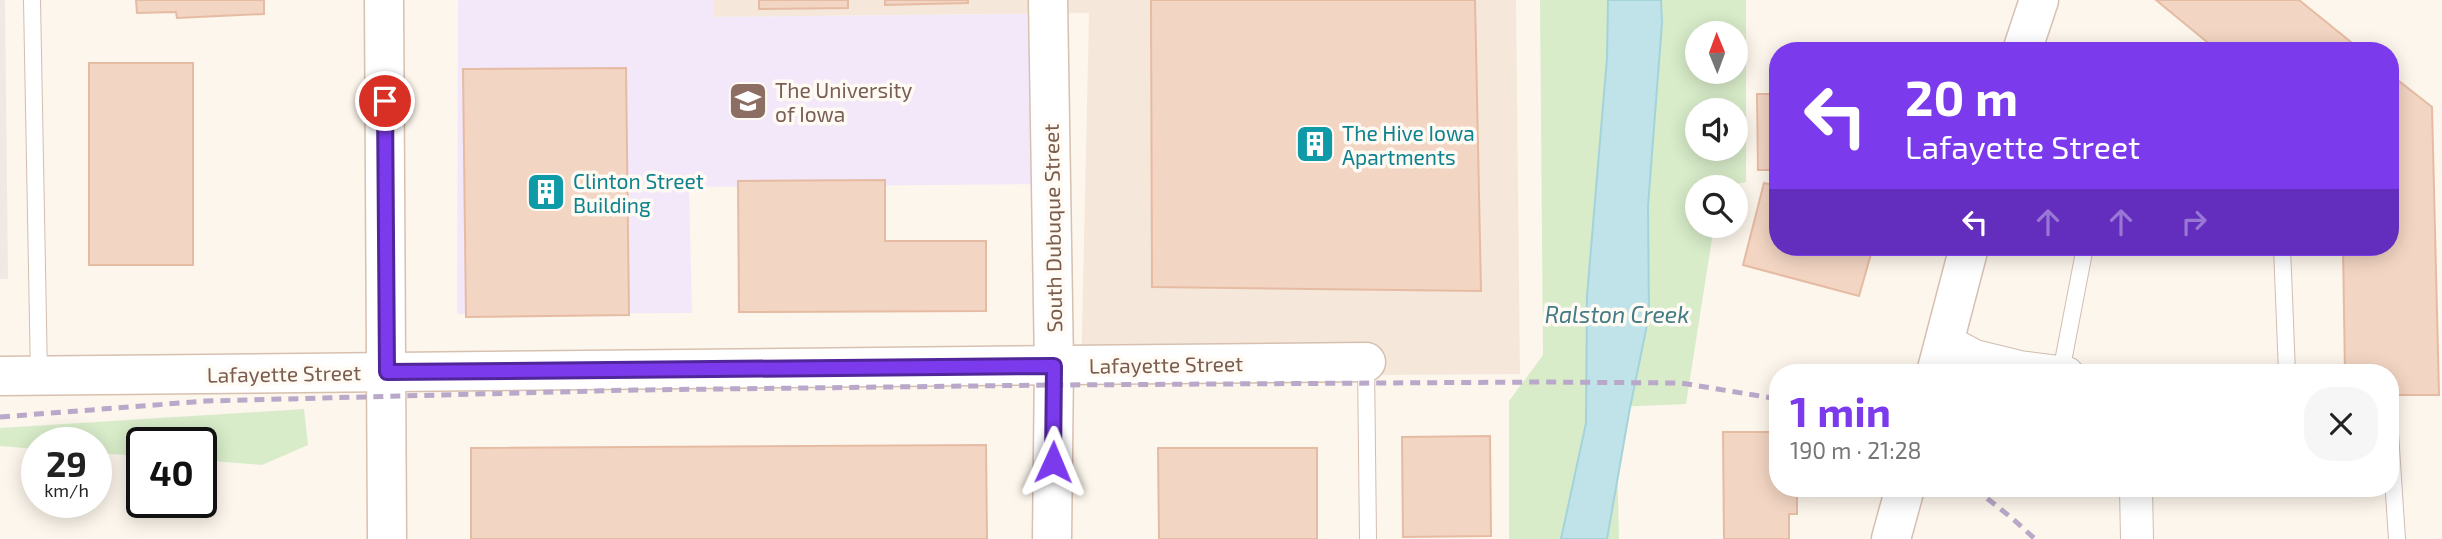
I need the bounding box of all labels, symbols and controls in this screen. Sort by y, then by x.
north arrow [1685,21,1748,84]
map controls [1685,21,1748,238]
text: 20 m [1905,67,2018,126]
icon: left [1790,70,1881,161]
pin [355,71,415,131]
place label: The University of Iowa [775,77,912,126]
school or university icon: The University of Iowa [727,80,769,122]
icon: arrive [366,82,404,120]
button: sound [1685,98,1748,161]
place label: The Hive Iowa Apartments [1342,120,1475,169]
street label: South Dubuque Street [1038,123,1066,333]
building icon: The Hive Iowa Apartments [1294,123,1336,165]
text: Lafayette Street [1905,127,2140,165]
place label: Clinton Street Building [573,168,704,217]
building icon: Clinton Street Building [525,171,567,213]
button: search [1685,175,1748,238]
icon: left [1956,203,1994,241]
icon: ahead [2029,203,2067,241]
icon: ahead [2102,203,2140,241]
icon: right [2175,203,2213,241]
water label: Ralston Creek [1545,300,1689,328]
street label: Lafayette Street [1089,350,1243,378]
street label: Lafayette Street [207,359,361,387]
text: 1 min [1790,385,1891,435]
button: close [2304,387,2378,461]
position arrow [1016,425,1090,499]
speed limit sign: 40 [126,427,217,518]
text: 190 m · 21:28 [1790,436,1922,464]
text: 29 [46,442,87,484]
text: km/h [44,479,89,501]

